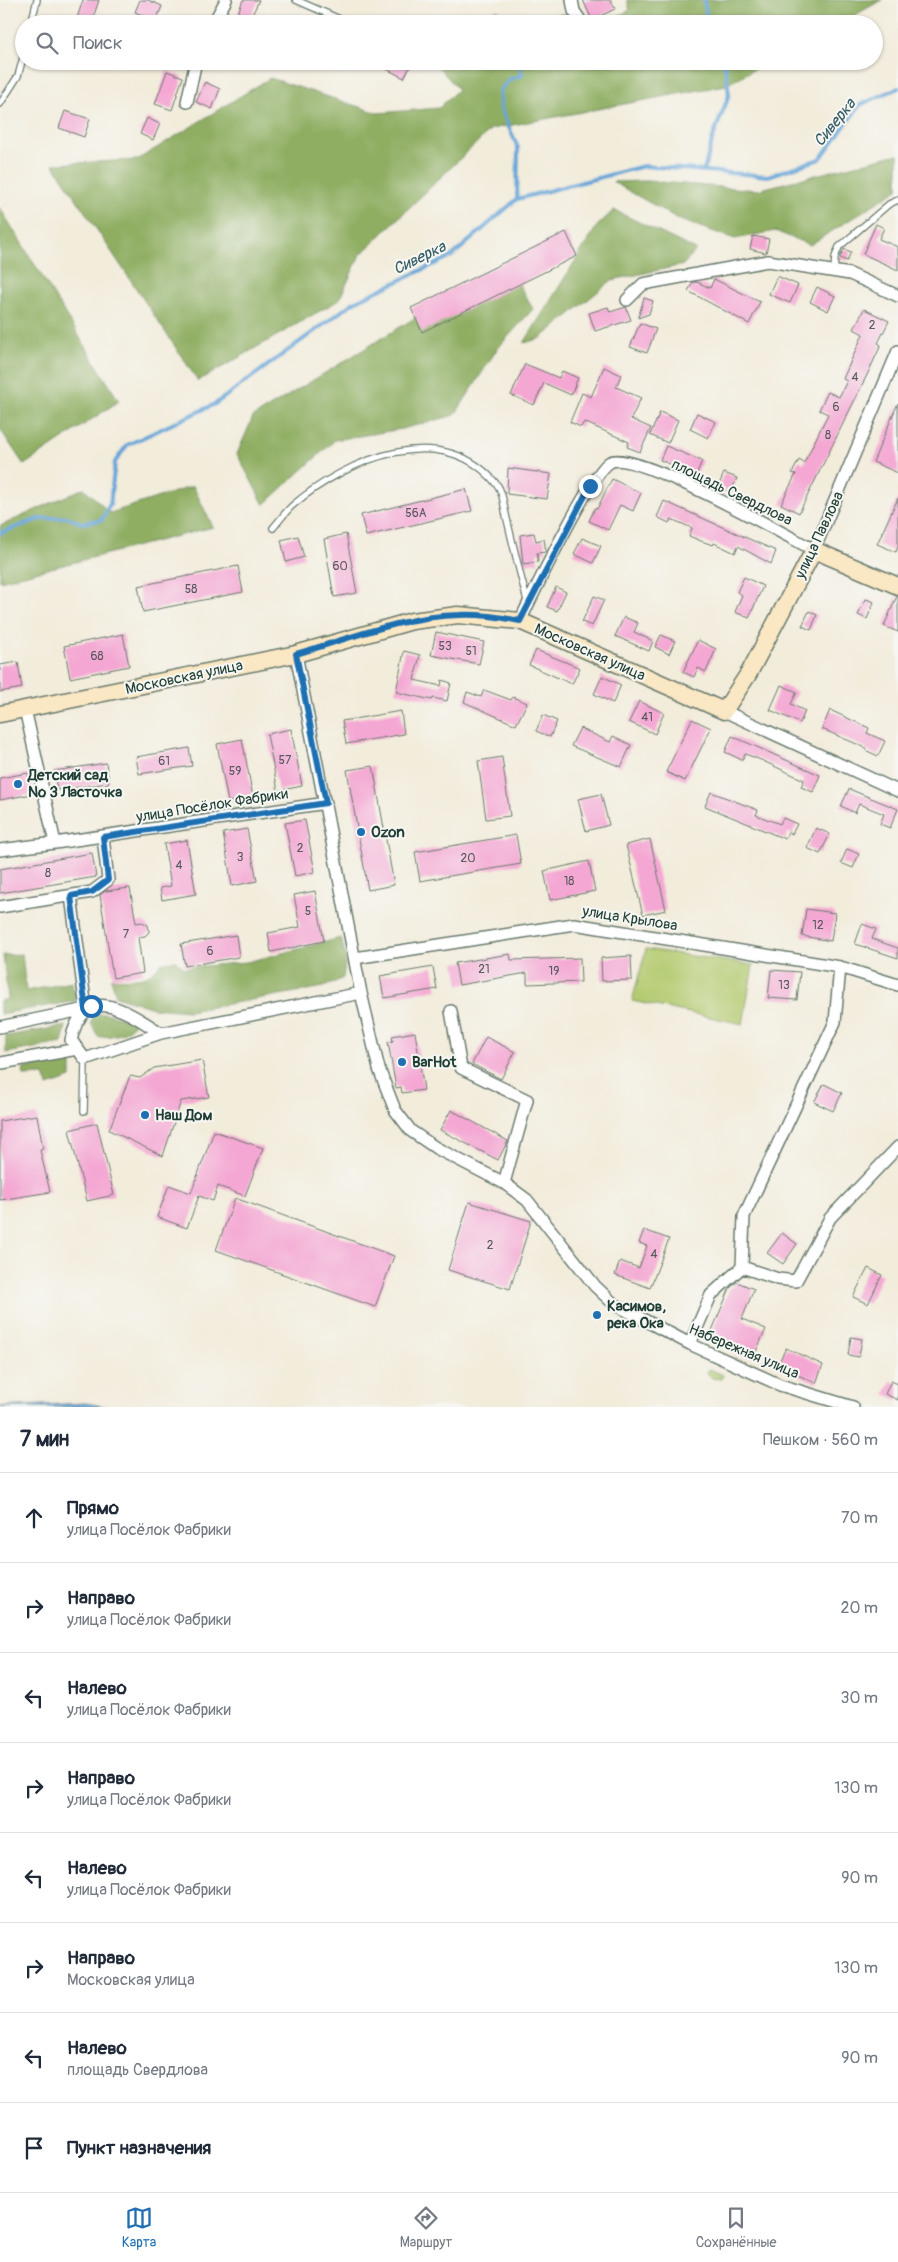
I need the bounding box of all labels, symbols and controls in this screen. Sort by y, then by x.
search box [15,15,883,70]
icon: search [33,29,61,57]
text: Поиск [73,31,123,55]
water label: Сиверка [809,93,861,151]
water label: Сиверка [390,236,450,279]
house number: 2 [869,318,876,333]
house number: 4 [852,370,859,385]
house number: 6 [833,400,840,415]
house number: 8 [825,428,831,443]
street label: площадь Свердлова [668,455,795,530]
route end [579,475,602,498]
street label: улица Павлова [791,488,848,583]
house number: 56А [405,506,427,521]
house number: 60 [332,559,348,574]
house number: 58 [185,582,197,597]
street label: Московская улица [531,619,648,685]
house number: 53 [438,639,452,654]
house number: 51 [465,644,477,659]
house number: 68 [90,649,104,664]
street label: Московская улица [124,656,245,699]
house number: 41 [641,710,653,725]
house number: 57 [279,753,292,768]
house number: 61 [158,754,170,769]
house number: 59 [229,764,241,779]
place label: Детский сад № 3 Ласточка [27,766,122,802]
marker: Детский сад № 3 Ласточка [12,778,24,790]
street label: улица Посёлок Фабрики [134,784,290,827]
place label: Ozon [371,823,405,842]
marker: Ozon [355,826,367,838]
house number: 2 [297,841,304,856]
house number: 3 [237,850,244,865]
house number: 20 [461,851,475,866]
house number: 4 [176,858,183,873]
house number: 8 [45,866,51,881]
house number: 18 [564,874,574,889]
street label: улица Крылова [580,901,679,935]
house number: 5 [305,904,311,919]
house number: 12 [812,918,824,933]
house number: 7 [123,927,130,942]
house number: 6 [207,944,214,959]
house number: 21 [478,962,490,977]
house number: 19 [549,964,559,979]
house number: 13 [778,978,790,993]
route start [80,995,103,1018]
place label: BarHot [412,1053,457,1072]
marker: BarHot [396,1056,408,1068]
place label: Наш Дом [155,1106,212,1125]
marker: Наш Дом [139,1109,151,1121]
house number: 2 [487,1238,494,1253]
house number: 4 [651,1247,658,1262]
place label: Касимов, река Ока [607,1297,666,1333]
marker: Касимов, река Ока [591,1309,603,1321]
street label: Набережная улица [686,1320,802,1383]
text: 7 мин [20,1426,69,1453]
text: Пешком · 560 m [763,1430,878,1450]
text: Прямо [67,1496,119,1520]
icon: ahead [20,1504,48,1532]
text: 70 m [841,1508,878,1528]
text: улица Посёлок Фабрики [67,1520,231,1540]
text: Направо [67,1586,135,1610]
icon: right [20,1594,48,1622]
text: 20 m [840,1598,878,1618]
text: улица Посёлок Фабрики [67,1610,231,1630]
text: Налево [67,1676,127,1700]
icon: left [20,1684,48,1712]
text: 30 m [840,1688,878,1708]
text: улица Посёлок Фабрики [67,1700,231,1720]
text: Направо [67,1766,135,1790]
icon: right [20,1774,48,1802]
text: 130 m [834,1778,878,1798]
text: улица Посёлок Фабрики [67,1790,231,1810]
text: Налево [67,1856,127,1880]
icon: left [20,1864,48,1892]
text: 90 m [841,1868,878,1888]
text: улица Посёлок Фабрики [67,1880,231,1900]
text: Направо [67,1946,135,1970]
icon: right [20,1954,48,1982]
text: 130 m [834,1958,878,1978]
text: Московская улица [67,1970,195,1990]
text: Налево [67,2036,127,2060]
icon: left [20,2044,48,2072]
text: 90 m [841,2048,878,2068]
text: площадь Свердлова [67,2060,208,2080]
icon: arrive [20,2134,48,2162]
text: Пункт назначения [67,2136,211,2160]
tab: Карта [122,2204,156,2251]
tab: Маршрут [400,2204,452,2251]
tab: Сохранённые [696,2204,776,2251]

